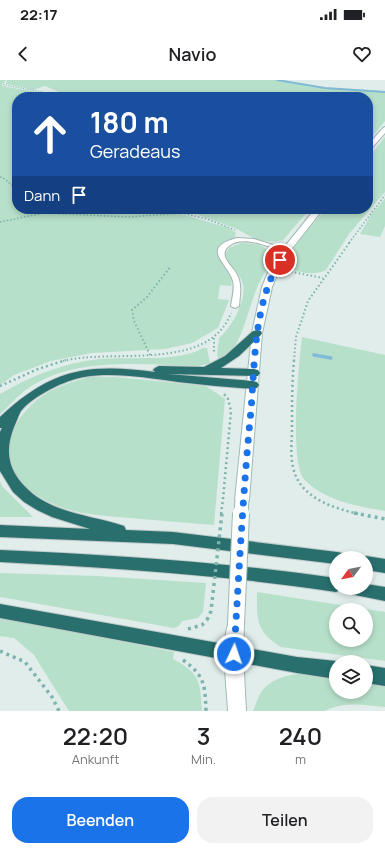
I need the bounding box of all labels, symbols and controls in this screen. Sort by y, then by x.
text: 22:17 [20,4,58,25]
text: Navio [168,42,217,66]
icon: back [12,43,34,65]
icon: heart [351,43,373,65]
text: 180 m [90,103,169,141]
icon: ahead [24,108,76,160]
text: Geradeaus [90,139,181,163]
icon: arrive [68,184,90,206]
text: Dann [24,185,60,206]
pin [263,243,297,277]
icon: arrive [269,249,291,271]
north arrow [329,551,373,595]
map controls [329,551,373,699]
button: search [329,603,373,647]
position arrow [213,633,255,675]
button: layers [329,655,373,699]
text: 22:20 [63,719,128,752]
text: 3 [197,719,210,752]
text: 240 [279,719,322,752]
text: Ankunft [72,750,119,768]
text: Min. [191,750,216,768]
text: m [295,750,306,768]
button: Beenden [12,797,189,843]
button: Teilen [197,797,373,843]

